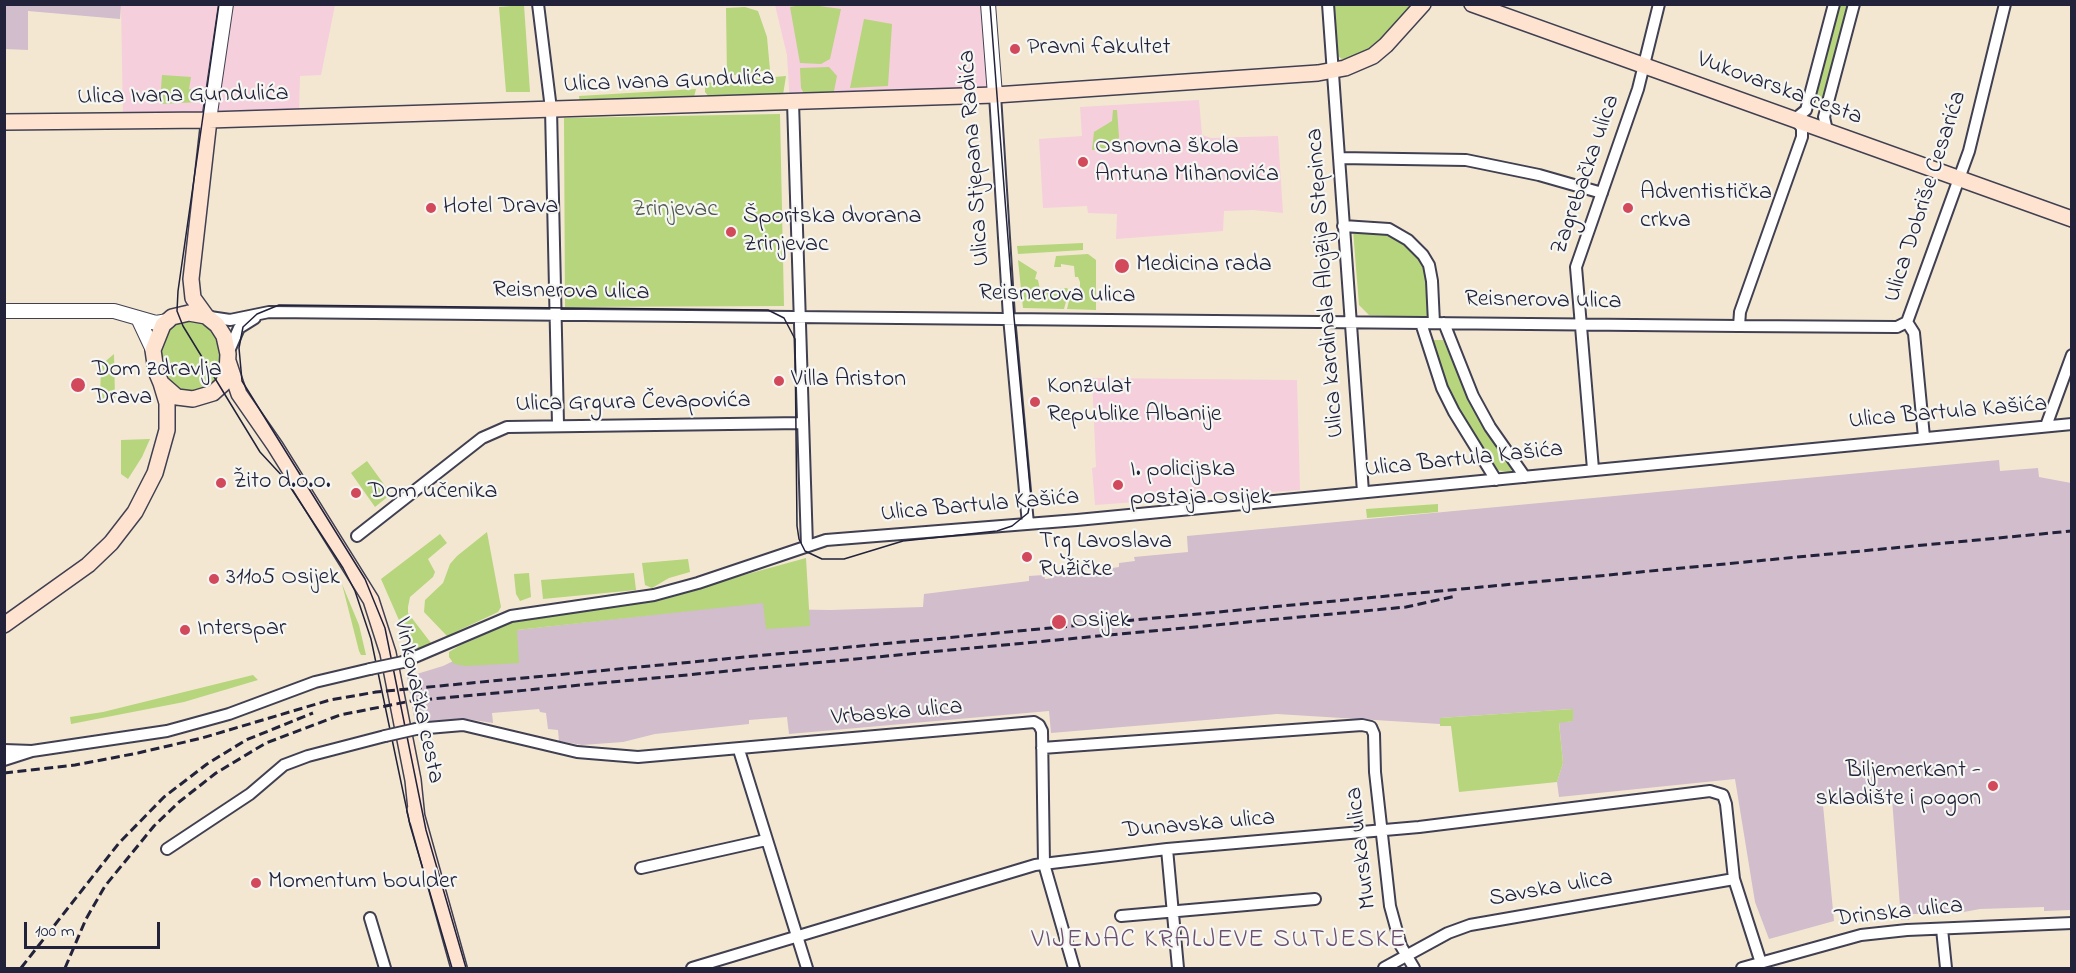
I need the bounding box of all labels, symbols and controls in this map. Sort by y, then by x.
place label: Pravni fakultet [1027,35,1170,63]
marker: Pravni fakultet [1008,42,1022,56]
street label: Vukovarska cesta [1692,47,1866,133]
street label: Ulica Stjepana Radića [954,49,998,267]
street label: Ulica Ivana Gundulića [563,65,775,101]
street label: Ulica Ivana Gundulića [77,81,289,113]
street label: Ulica Dobriše Cesarića [1879,88,1975,306]
street label: Zagrebačka ulica [1546,91,1628,259]
street label: Ulica kardinala Alojzija Stepinca [1302,127,1352,439]
place label: Osnovna škola Antuna Mihanovića [1095,134,1279,190]
marker: Osnovna škola Antuna Mihanovića [1076,155,1090,169]
place label: Adventistička crkva [1640,180,1772,236]
place label: Hotel Drava [443,194,559,222]
park label: Zrinjevac [632,197,718,225]
marker: Hotel Drava [424,201,438,215]
marker: Adventistička crkva [1621,201,1635,215]
place label: Športska dvorana Zrinjevac [743,204,922,260]
marker: Športska dvorana Zrinjevac [724,225,738,239]
place label: Medicina rada [1136,252,1272,280]
marker: Medicina rada [1113,257,1131,275]
street label: Reisnerova ulica [492,277,650,309]
street label: Reisnerova ulica [978,280,1136,312]
street label: Reisnerova ulica [1464,286,1622,318]
place label: Dom zdravlja Drava [92,357,222,413]
place label: Villa Ariston [791,367,906,395]
marker: Villa Ariston [772,374,786,388]
place label: Konzulat Republike Albanije [1047,374,1221,430]
marker: Dom zdravlja Drava [69,376,87,394]
street label: Ulica Grgura Čevapovića [515,388,751,420]
street label: Ulica Bartula Kašića [1848,391,2048,437]
marker: Konzulat Republike Albanije [1028,395,1042,409]
street label: Ulica Bartula Kašića [1363,436,1565,486]
place label: I. policijska postaja Osijek [1130,457,1271,513]
place label: Žito d.o.o. [233,469,331,497]
marker: Žito d.o.o. [214,476,228,490]
marker: I. policijska postaja Osijek [1111,478,1125,492]
place label: Dom učenika [368,479,497,507]
street label: Ulica Bartula Kašića [880,484,1080,530]
marker: Dom učenika [349,486,363,500]
place label: Trg Lavoslava Ružičke [1039,529,1172,585]
marker: Trg Lavoslava Ružičke [1020,550,1034,564]
place label: 31105 Osijek [226,565,340,593]
marker: 31105 Osijek [207,572,221,586]
place label: Osijek [1072,608,1130,636]
marker: Osijek [1050,613,1068,631]
place label: Interspar [197,616,286,644]
street label: Vinkovačka cesta [385,616,449,786]
marker: Interspar [178,623,192,637]
street label: Vrbaska ulica [830,694,964,734]
place label: Biljemerkant - skladište i pogon [1815,758,1981,814]
marker: Biljemerkant - skladište i pogon [1986,779,2000,793]
street label: Murska ulica [1341,785,1385,911]
street label: Dunavska ulica [1122,805,1276,847]
street label: Savska ulica [1487,865,1615,915]
place label: Momentum boulder [268,869,457,897]
marker: Momentum boulder [249,876,263,890]
street label: Drinska ulica [1834,893,1964,935]
scale bar [27,910,164,948]
text: 100 m [35,919,75,945]
district label: VIJENAC KRALJEVE SUTJESKE [1031,926,1407,958]

